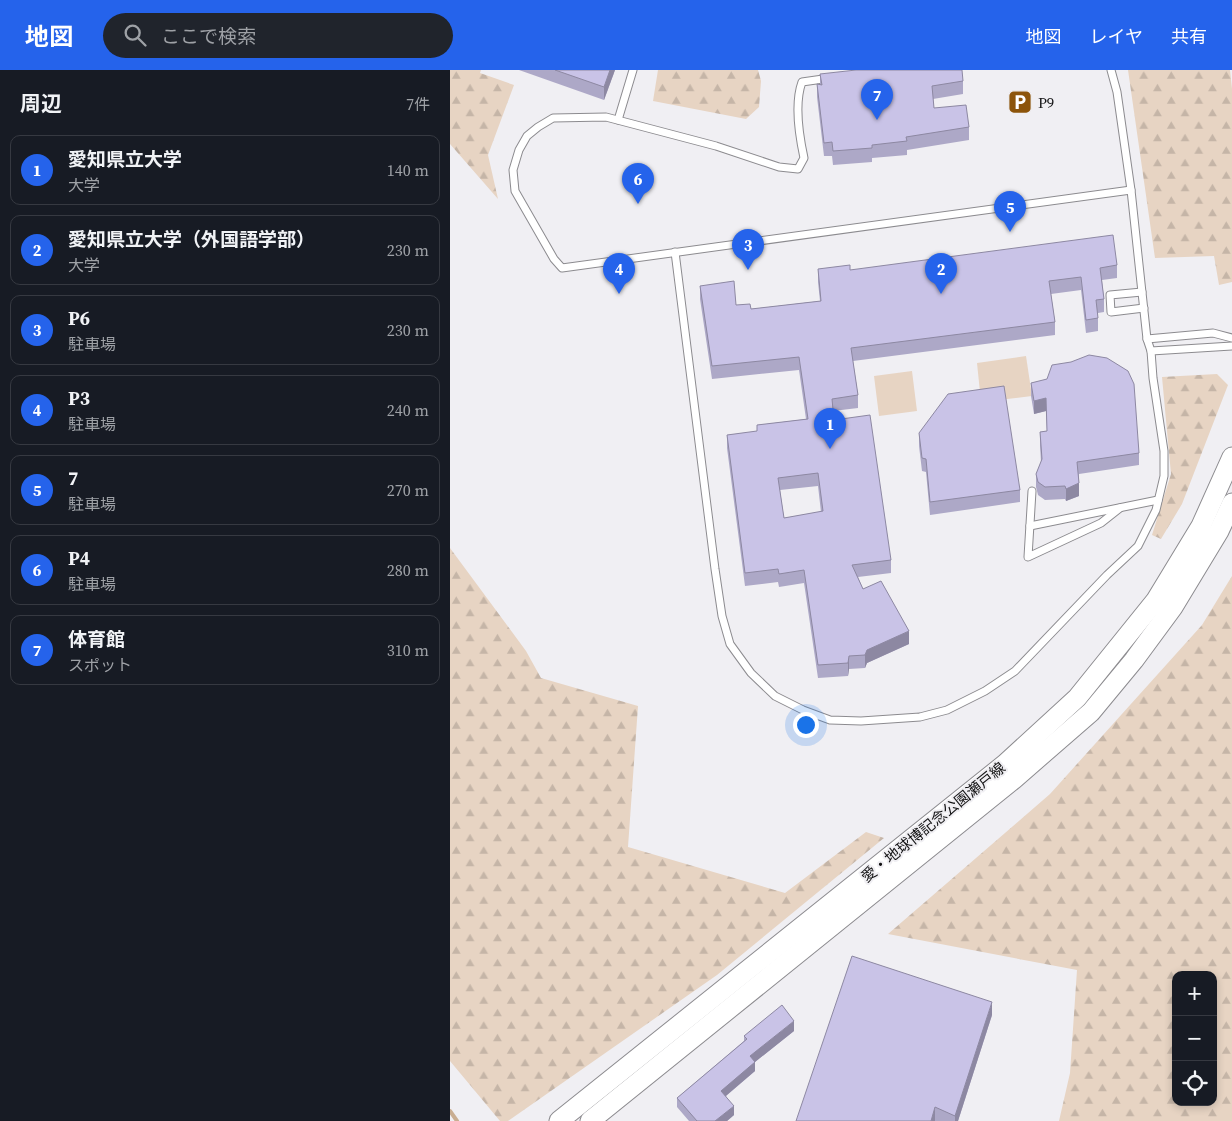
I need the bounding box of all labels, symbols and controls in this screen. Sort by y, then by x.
search box [103,13,453,58]
text: 地図 [25,20,73,53]
icon: search [121,21,149,49]
text: ここで検索 [161,23,256,49]
text: 地図 [1026,24,1062,49]
text: レイヤ [1090,24,1143,49]
text: 共有 [1171,24,1207,49]
pin: 7 [861,79,893,120]
text: 周辺 [20,89,62,118]
parking icon: P9 [1007,89,1033,115]
place label: P9 [1038,92,1054,113]
text: 7件 [406,93,430,115]
text: 愛知県立大学 [68,146,182,172]
text: 1 [33,159,41,181]
text: 140 m [387,159,429,181]
pin: 6 [622,163,654,204]
text: 大学 [68,174,100,196]
pin: 5 [994,191,1026,232]
text: 愛知県立大学（外国語学部） [68,226,315,252]
pin: 3 [732,229,764,270]
text: 2 [33,239,41,261]
text: 230 m [387,239,429,261]
pin: 4 [603,253,635,294]
pin: 2 [925,253,957,294]
text: 大学 [68,254,100,276]
text: P6 [68,305,90,331]
text: 3 [33,319,41,341]
text: 230 m [387,319,429,341]
text: 駐車場 [68,333,116,355]
text: P3 [68,385,90,411]
text: 4 [33,399,41,421]
text: 240 m [387,399,429,421]
pin: 1 [814,408,846,449]
text: 駐車場 [68,413,116,435]
text: 7 [68,465,78,491]
text: 5 [33,479,41,501]
text: 270 m [387,479,429,501]
text: 駐車場 [68,493,116,515]
text: P4 [68,545,90,571]
text: 6 [33,559,41,581]
text: 280 m [387,559,429,581]
text: 駐車場 [68,573,116,595]
text: 体育館 [68,626,125,652]
text: 7 [33,639,41,661]
text: 310 m [387,639,429,661]
text: スポット [68,654,132,676]
your location [793,712,819,738]
street label: 愛・地球博記念公園瀬戸線 [856,757,1010,887]
map controls [1172,971,1217,1106]
button: + [1172,971,1217,1016]
button: − [1172,1016,1217,1061]
button: locate [1172,1061,1217,1106]

